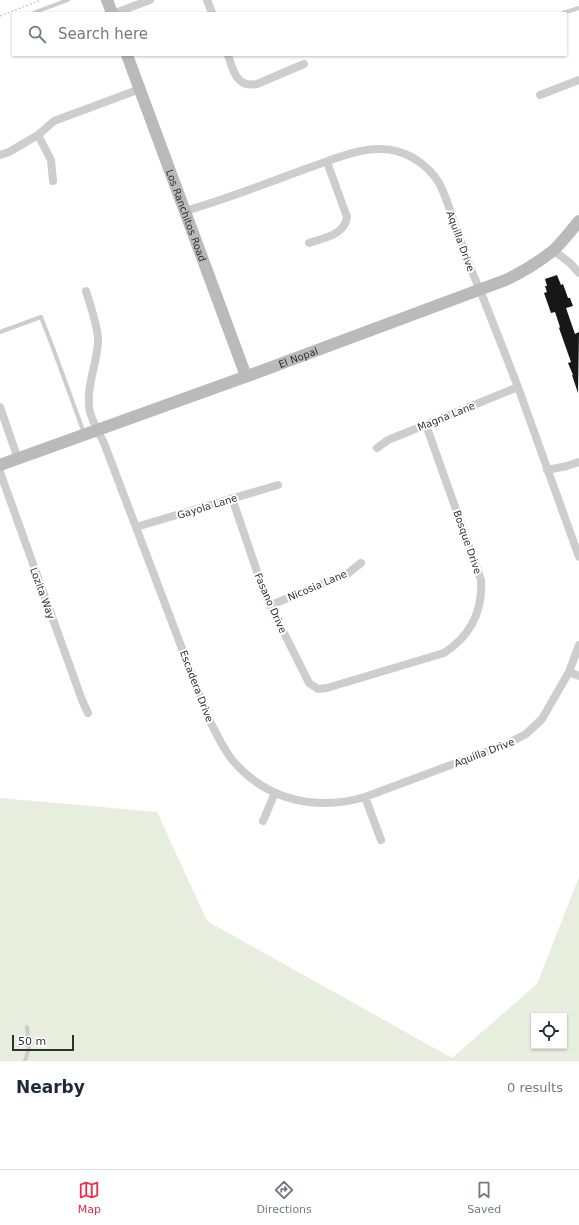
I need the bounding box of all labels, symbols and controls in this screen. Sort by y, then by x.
search box [12,12,567,56]
icon: search [26,23,48,45]
text: Search here [58,25,148,43]
street label: Los Ranchitos Road [164,168,208,263]
street label: Aquilla Drive [444,209,477,273]
street label: El Nopal [277,345,319,370]
street label: Magna Lane [416,400,476,433]
street label: Gayola Lane [176,492,238,521]
street label: Bosque Drive [451,509,484,576]
street label: Lozita Way [28,566,57,621]
street label: Nicosia Lane [286,568,349,603]
street label: Fasano Drive [252,571,289,635]
street label: Escadera Drive [178,649,215,724]
street label: Aquilla Drive [452,736,516,769]
map controls [531,1013,567,1049]
button: locate [531,1013,567,1049]
scale bar [12,1033,74,1052]
text: 50 m [18,1035,46,1048]
text: Nearby [16,1077,85,1097]
text: 0 results [507,1080,563,1095]
tab: Map [78,1179,101,1216]
tab: Directions [256,1179,312,1216]
tab: Saved [467,1179,501,1216]

